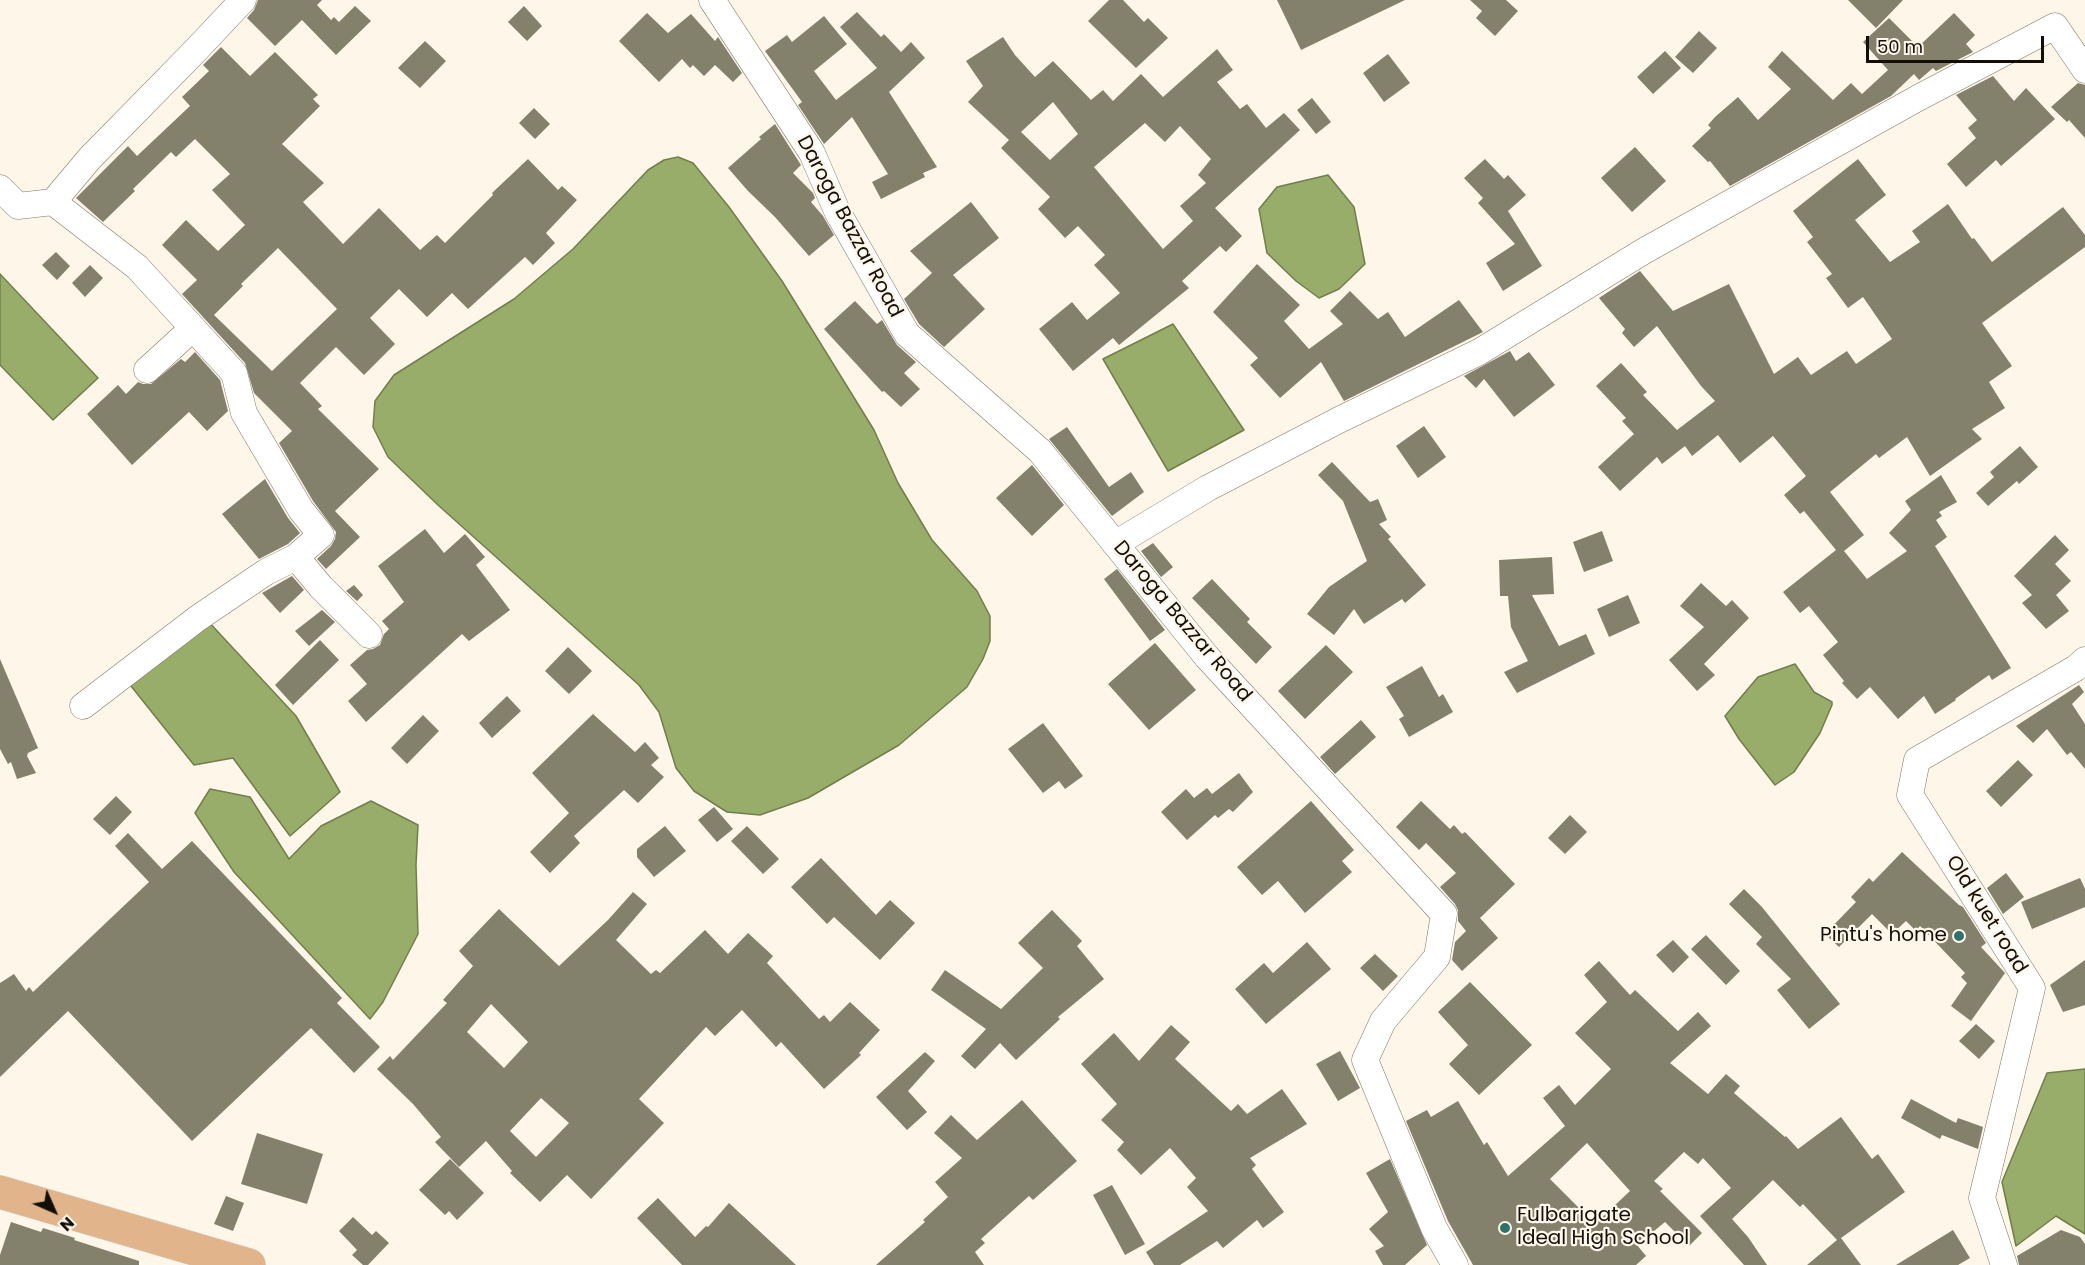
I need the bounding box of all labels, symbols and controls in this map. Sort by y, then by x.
scale bar [1869,24,2048,62]
text: 50 m [1877,34,1923,59]
street label: Daroga Bazzar Road [791,132,907,322]
street label: Daroga Bazzar Road [1108,537,1256,707]
street label: Old kuet road [1940,851,2032,979]
place label: Pintu's home [1820,924,1947,948]
marker: Pintu's home [1952,929,1966,943]
north arrow [24,1181,84,1241]
place label: Fulbarigate Ideal High School [1517,1204,1689,1251]
text: N [55,1212,79,1236]
marker: Fulbarigate Ideal High School [1498,1221,1512,1235]

